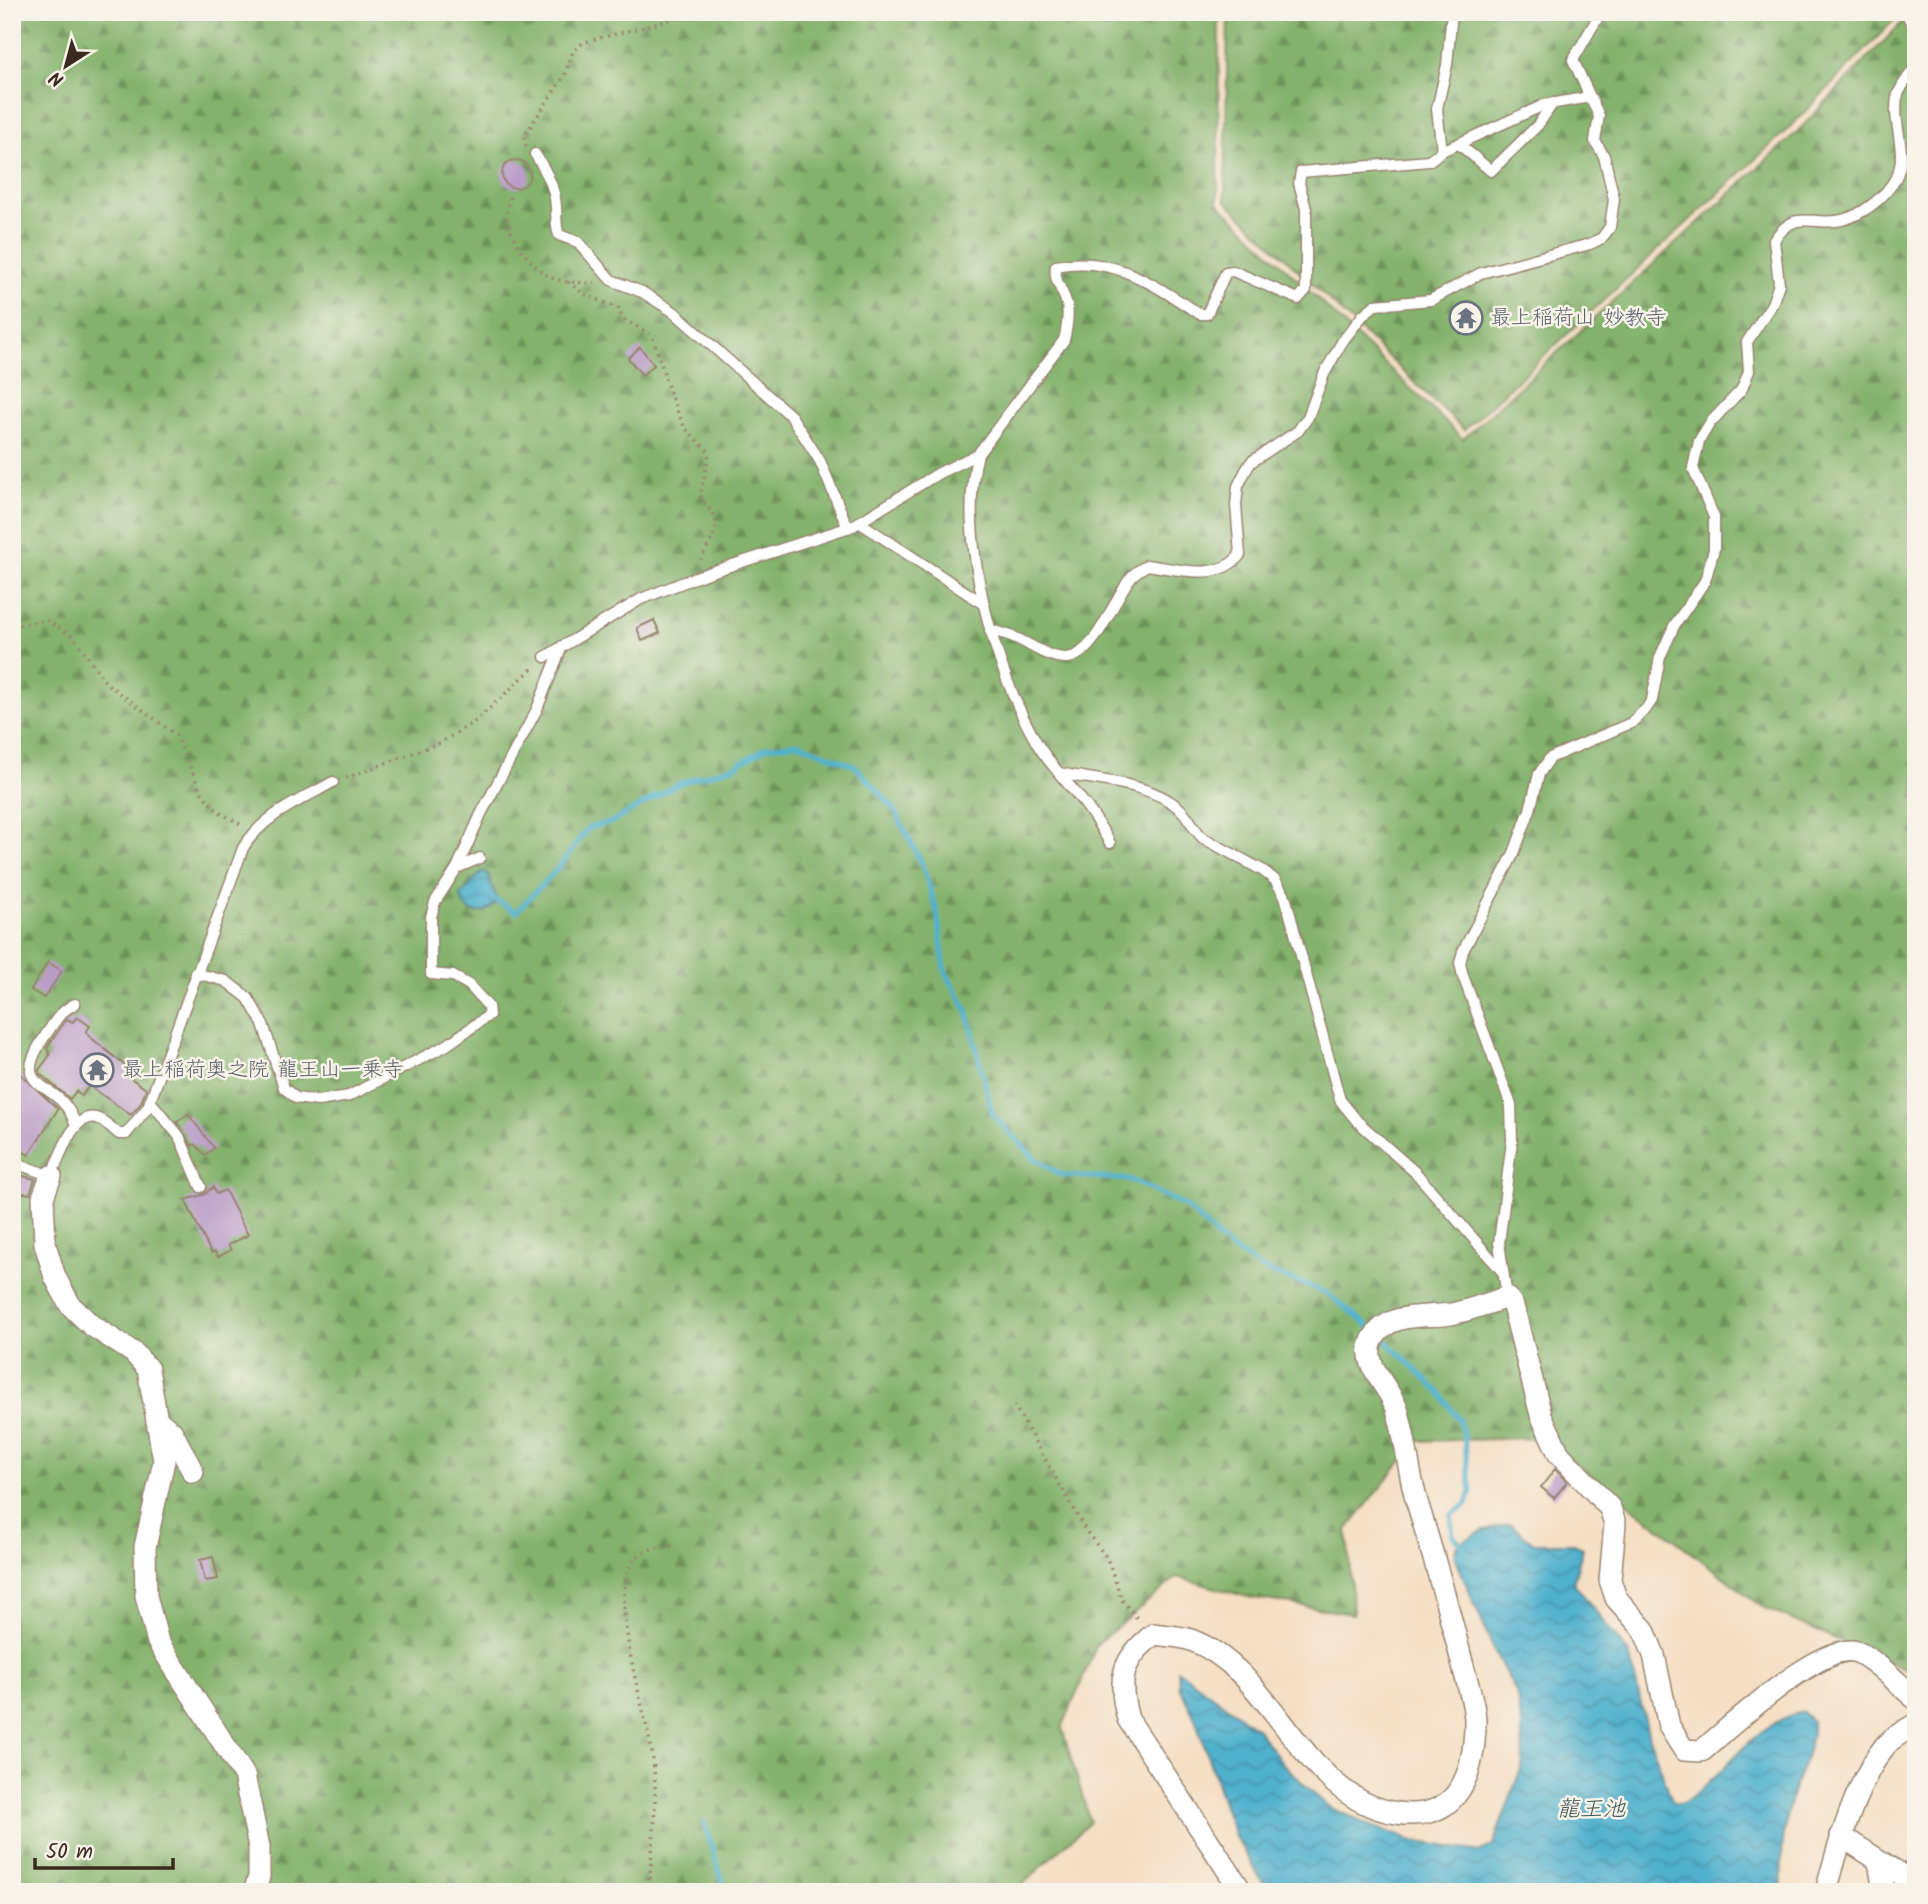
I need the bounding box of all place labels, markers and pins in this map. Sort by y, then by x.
temple icon: 最上稲荷山 妙教寺 [1447,299,1485,337]
place label: 最上稲荷山 妙教寺 [1490,302,1666,335]
temple icon: 最上稲荷奥之院 龍王山一乗寺 [78,1051,116,1089]
place label: 最上稲荷奥之院 龍王山一乗寺 [122,1054,403,1087]

